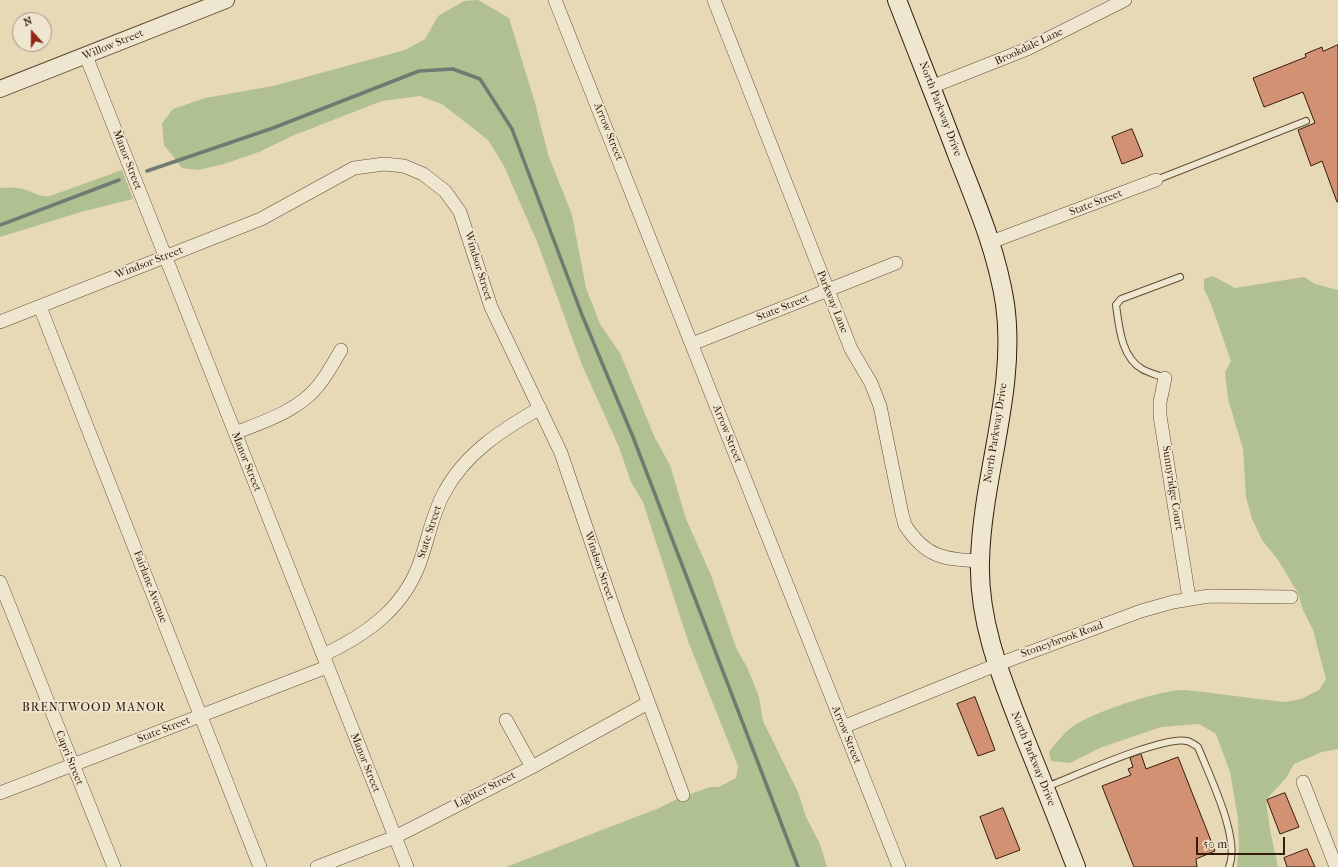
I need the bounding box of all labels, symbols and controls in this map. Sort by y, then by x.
north arrow [12,12,52,52]
text: N [22,14,34,29]
street label: Brookdale Lane [993,25,1065,69]
street label: Willow Street [80,27,146,63]
street label: North Parkway Drive [916,60,964,158]
street label: Arrow Street [590,101,626,163]
street label: Manor Street [110,128,144,192]
street label: State Street [1068,187,1124,219]
street label: Windsor Street [461,230,495,302]
street label: Windsor Street [113,244,185,282]
street label: Parkway Lane [813,269,851,335]
street label: State Street [755,291,811,325]
street label: North Parkway Drive [982,382,1010,484]
street label: Arrow Street [709,403,745,465]
street label: Manor Street [228,430,264,494]
street label: Sunnyridge Court [1159,445,1185,531]
street label: State Street [415,504,445,560]
street label: Windsor Street [581,530,617,602]
street label: Fairlane Avenue [130,549,170,625]
street label: Stoneybrook Road [1019,619,1105,661]
district label: BRENTWOOD MANOR [22,701,166,715]
street label: Arrow Street [828,704,864,766]
street label: North Parkway Drive [1008,710,1058,808]
street label: State Street [136,714,192,746]
street label: Capri Street [52,729,86,787]
street label: Manor Street [347,731,383,795]
street label: Lighter Street [452,769,518,811]
scale bar [1198,829,1287,855]
text: 50 m [1203,837,1227,851]

